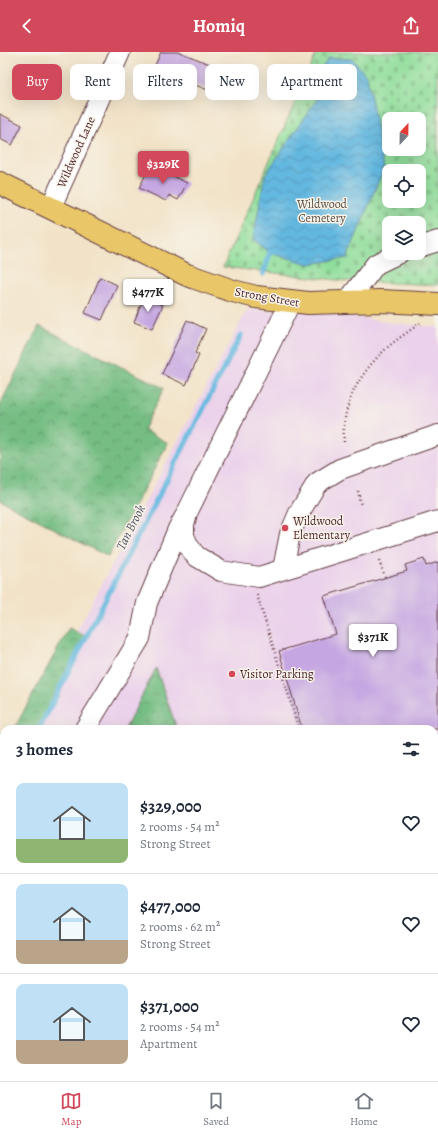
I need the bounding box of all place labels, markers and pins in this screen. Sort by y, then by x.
pin: $329K [135,151,191,185]
pin: $477K [120,279,176,313]
place label: Wildwood Elementary [292,513,351,543]
marker: Wildwood Elementary [280,523,290,533]
pin: $371K [345,624,401,658]
place label: Visitor Parking [239,666,314,682]
marker: Visitor Parking [227,669,237,679]

